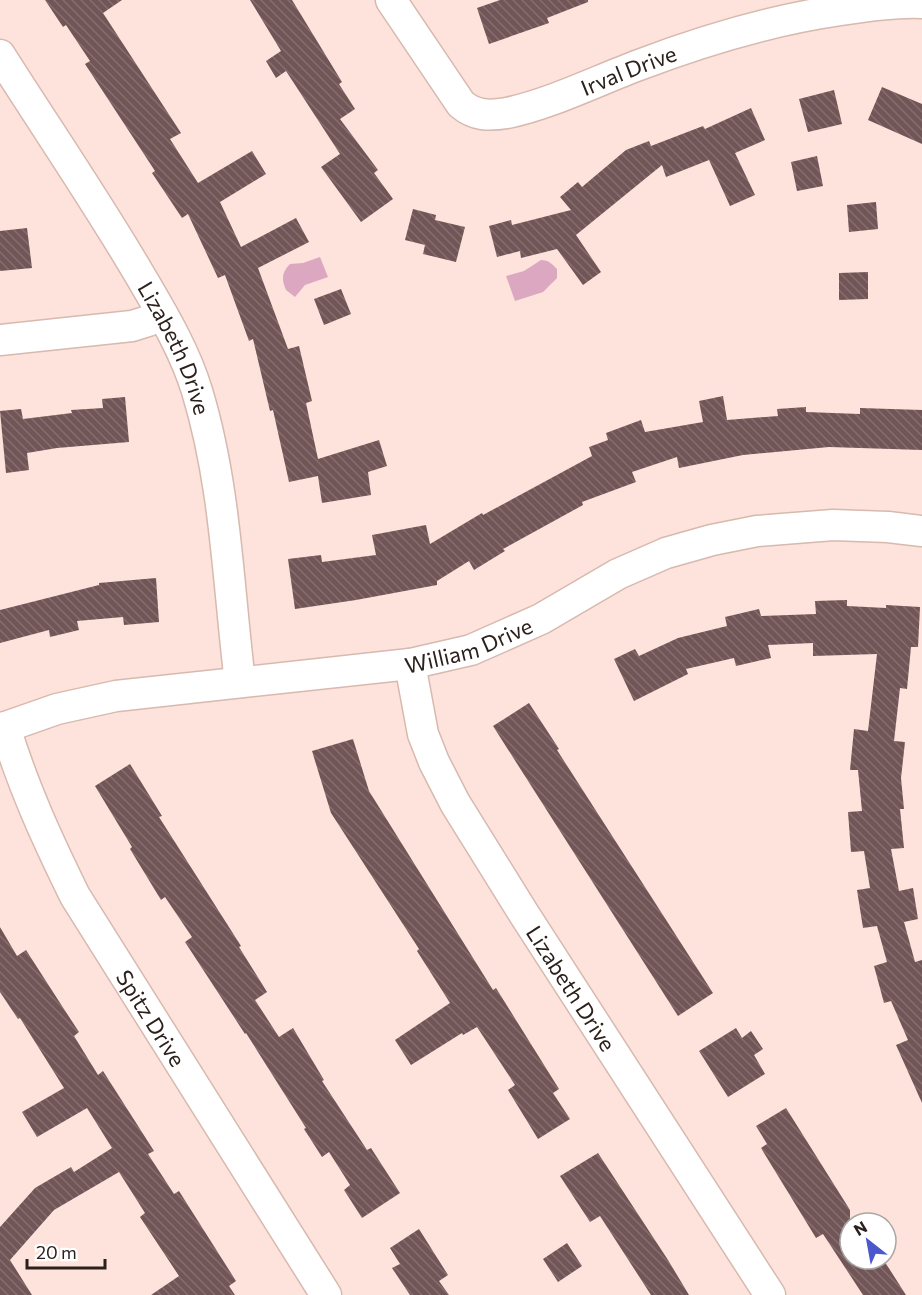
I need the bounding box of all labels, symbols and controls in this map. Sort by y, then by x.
street label: Irval Drive [576,39,680,101]
street label: Lizabeth Drive [133,276,217,417]
street label: William Drive [402,611,536,678]
street label: Lizabeth Drive [521,920,622,1056]
street label: Spitz Drive [111,964,192,1071]
north arrow [838,1211,898,1271]
text: N [850,1216,870,1239]
scale bar [27,1232,105,1270]
text: 20 m [36,1241,77,1263]

